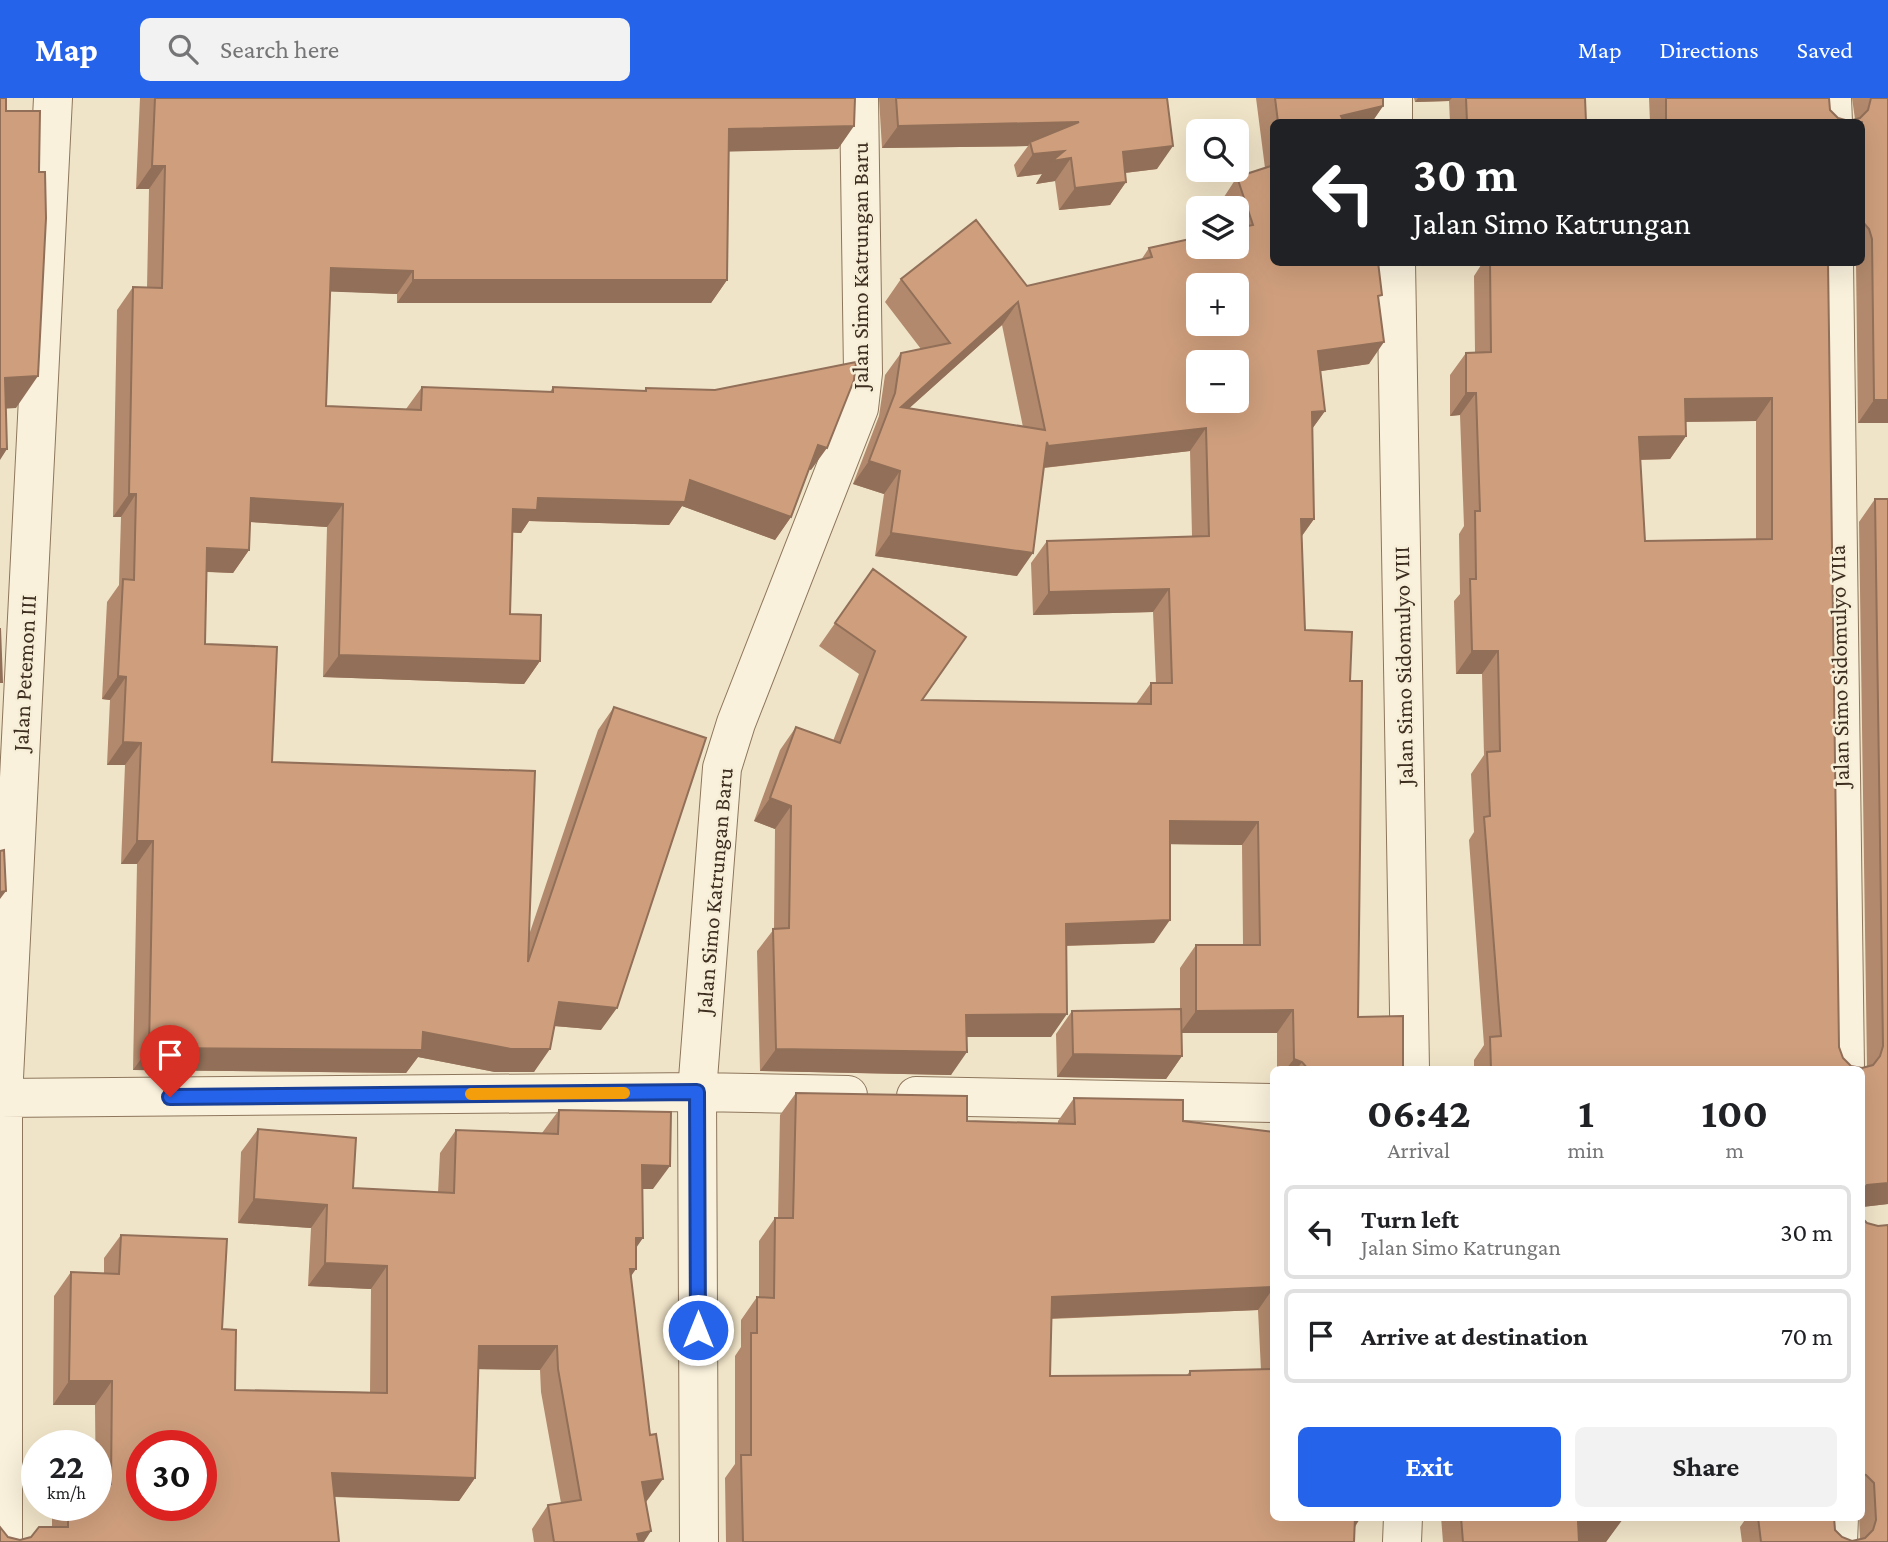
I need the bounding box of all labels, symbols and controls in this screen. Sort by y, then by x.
search box [140,18,630,81]
icon: search [164,30,202,68]
text: Map [35,31,98,68]
text: Search here [220,35,339,64]
text: Map [1578,36,1622,63]
text: Directions [1660,36,1759,63]
text: Saved [1797,36,1853,63]
map controls [1186,119,1249,413]
button: search [1186,119,1249,182]
street label: Jalan Simo Katrungan Baru [847,142,873,392]
icon: left [1298,147,1389,238]
text: 30 m [1413,147,1518,202]
button: layers [1186,196,1249,259]
text: Jalan Simo Katrungan [1413,205,1691,241]
button: + [1186,273,1249,336]
button: − [1186,350,1249,413]
street label: Jalan Simo Sidomulyo VIIa [1824,544,1854,790]
street label: Jalan Simo Sidomulyo VIII [1388,546,1418,788]
street label: Jalan Petemon III [7,594,41,754]
street label: Jalan Simo Katrungan Baru [690,766,738,1017]
pin [140,1025,200,1097]
icon: arrive [151,1036,189,1074]
text: 06:42 [1367,1089,1471,1136]
text: 1 [1578,1089,1594,1136]
text: 100 [1701,1089,1768,1136]
text: Arrival [1388,1137,1450,1163]
text: min [1568,1137,1604,1163]
text: m [1725,1137,1744,1163]
text: Turn left [1361,1205,1459,1234]
icon: left [1302,1213,1340,1251]
text: 30 m [1780,1218,1833,1247]
text: Jalan Simo Katrungan [1361,1234,1561,1260]
position arrow [661,1293,735,1367]
icon: arrive [1302,1317,1340,1355]
text: Arrive at destination [1361,1322,1588,1351]
text: 70 m [1781,1322,1833,1351]
button: Exit [1298,1427,1561,1507]
button: Share [1575,1427,1837,1507]
speed limit sign: 30 [126,1430,217,1521]
text: 22 [49,1447,84,1486]
text: km/h [47,1483,86,1503]

